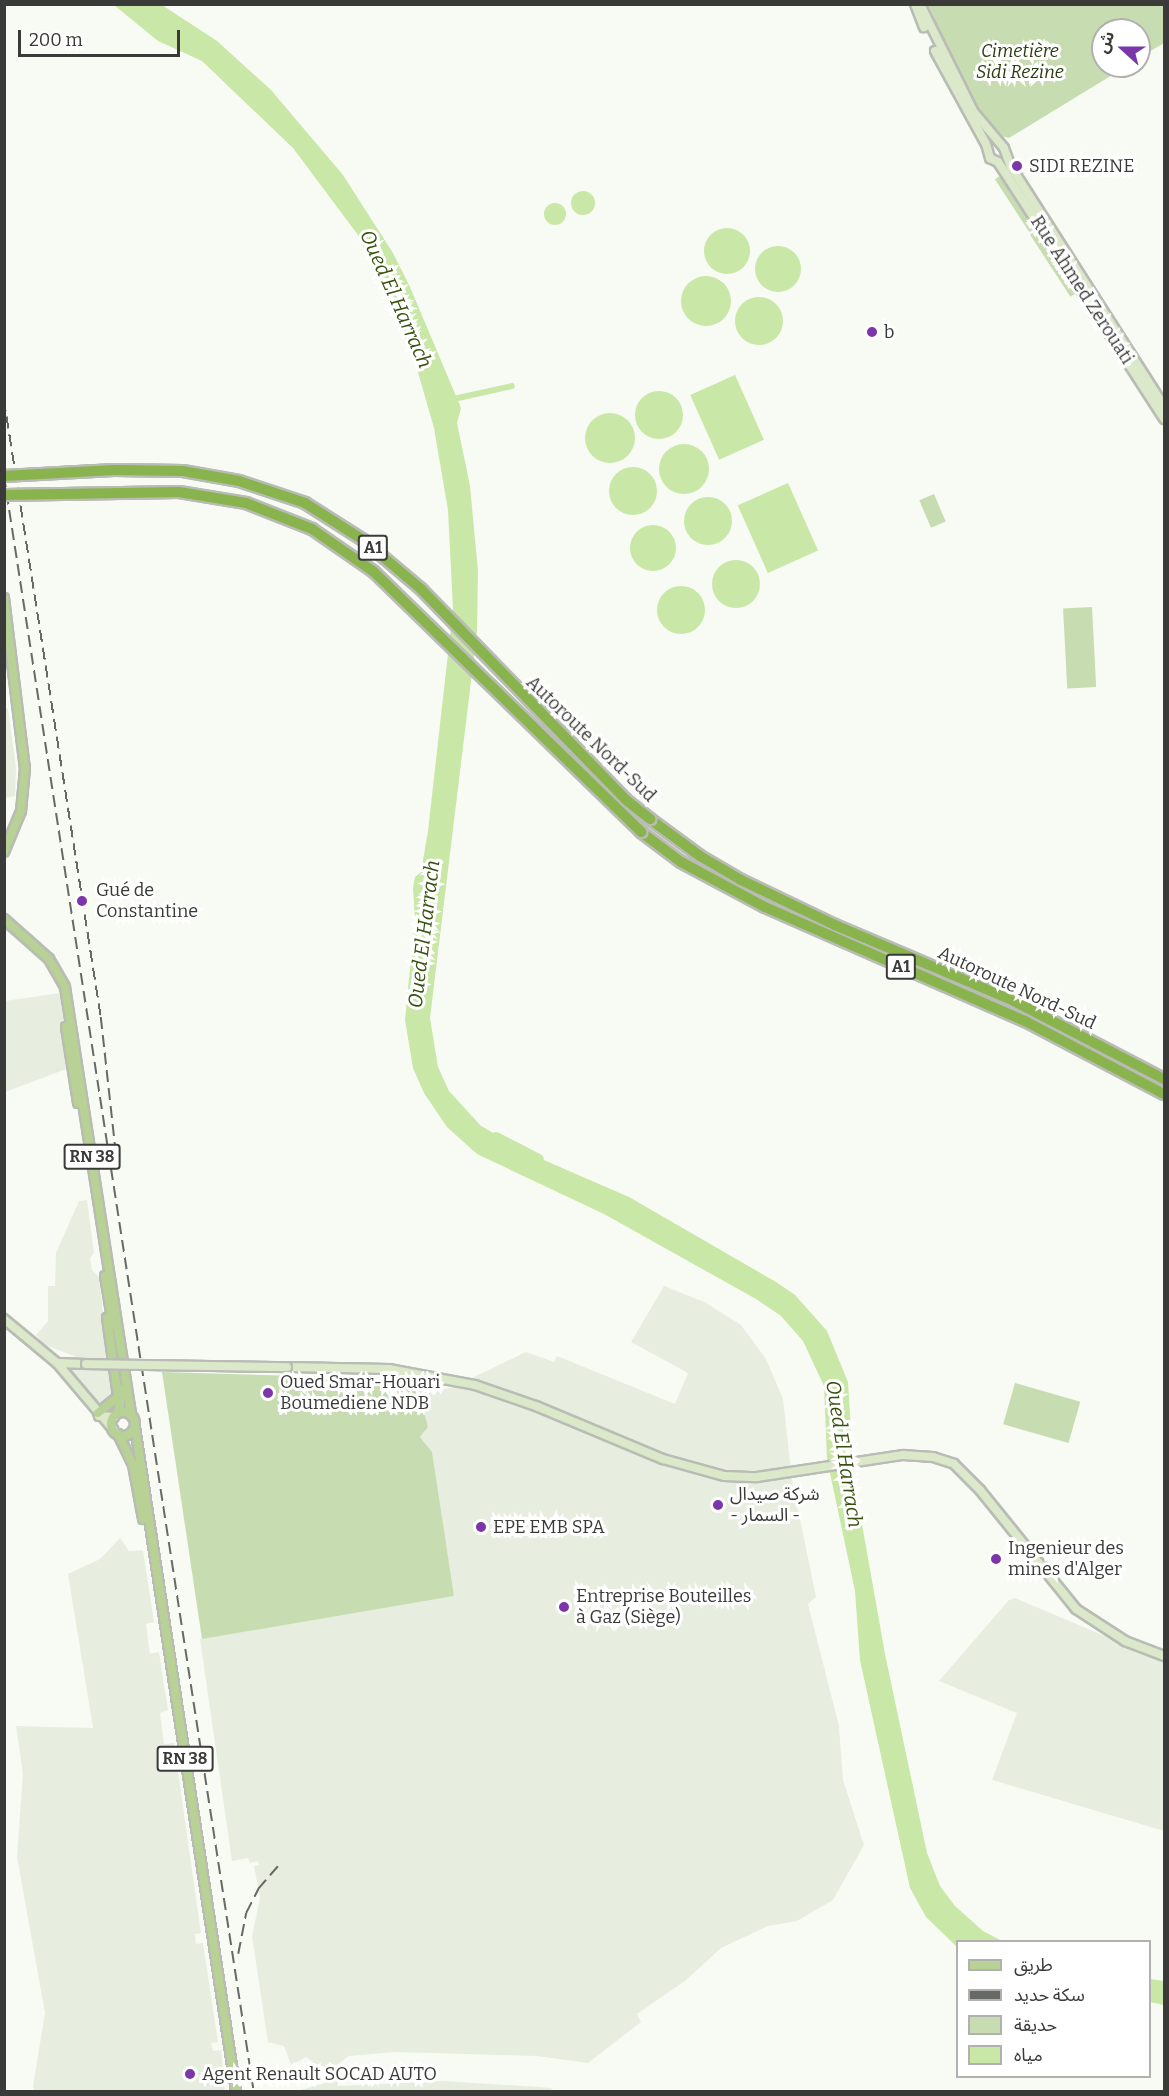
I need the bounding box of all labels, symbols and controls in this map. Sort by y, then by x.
scale bar [21,18,183,56]
north arrow [1091,18,1151,78]
text: ش [1093,28,1118,56]
text: 200 m [29,29,83,51]
park label: Cimetière Sidi Rezine [976,41,1064,84]
place label: SIDI REZINE [1029,155,1134,177]
marker: SIDI REZINE [1010,159,1024,173]
street label: Rue Ahmed Zerouati [1026,212,1138,368]
water label: Oued El Harrach [355,226,437,372]
place label: b [884,321,894,343]
marker: b [865,325,879,339]
road number: A1 [356,535,389,561]
street label: Autoroute Nord-Sud [522,672,660,806]
water label: Oued El Harrach [403,859,445,1009]
place label: Gué de Constantine [96,880,198,922]
marker: Gué de Constantine [73,892,91,910]
street label: Autoroute Nord-Sud [935,942,1099,1034]
road number: A1 [884,954,918,980]
road number: RN 38 [64,1144,121,1170]
place label: Oued Smar-Houari Boumediene NDB [280,1372,440,1414]
water label: Oued El Harrach [821,1379,867,1529]
marker: Oued Smar-Houari Boumediene NDB [261,1386,275,1400]
place label: شركة صيدال - السمار - [730,1484,820,1526]
marker: شركة صيدال - السمار - [711,1498,725,1512]
place label: EPE EMB SPA [493,1516,605,1538]
marker: EPE EMB SPA [474,1520,488,1534]
place label: Ingenieur des mines d'Alger [1008,1538,1124,1580]
marker: Ingenieur des mines d'Alger [989,1552,1003,1566]
place label: Entreprise Bouteilles à Gaz (Siège) [576,1586,751,1628]
marker: Entreprise Bouteilles à Gaz (Siège) [557,1600,571,1614]
road number: RN 38 [156,1746,213,1772]
legend [956,1940,1151,2078]
text: طريق [1014,1954,1053,1976]
text: سكة حديد [1014,1984,1085,2006]
text: حديقة [1014,2014,1057,2036]
text: مياه [1014,2044,1043,2066]
place label: Agent Renault SOCAD AUTO [202,2063,437,2085]
marker: Agent Renault SOCAD AUTO [183,2067,197,2081]

